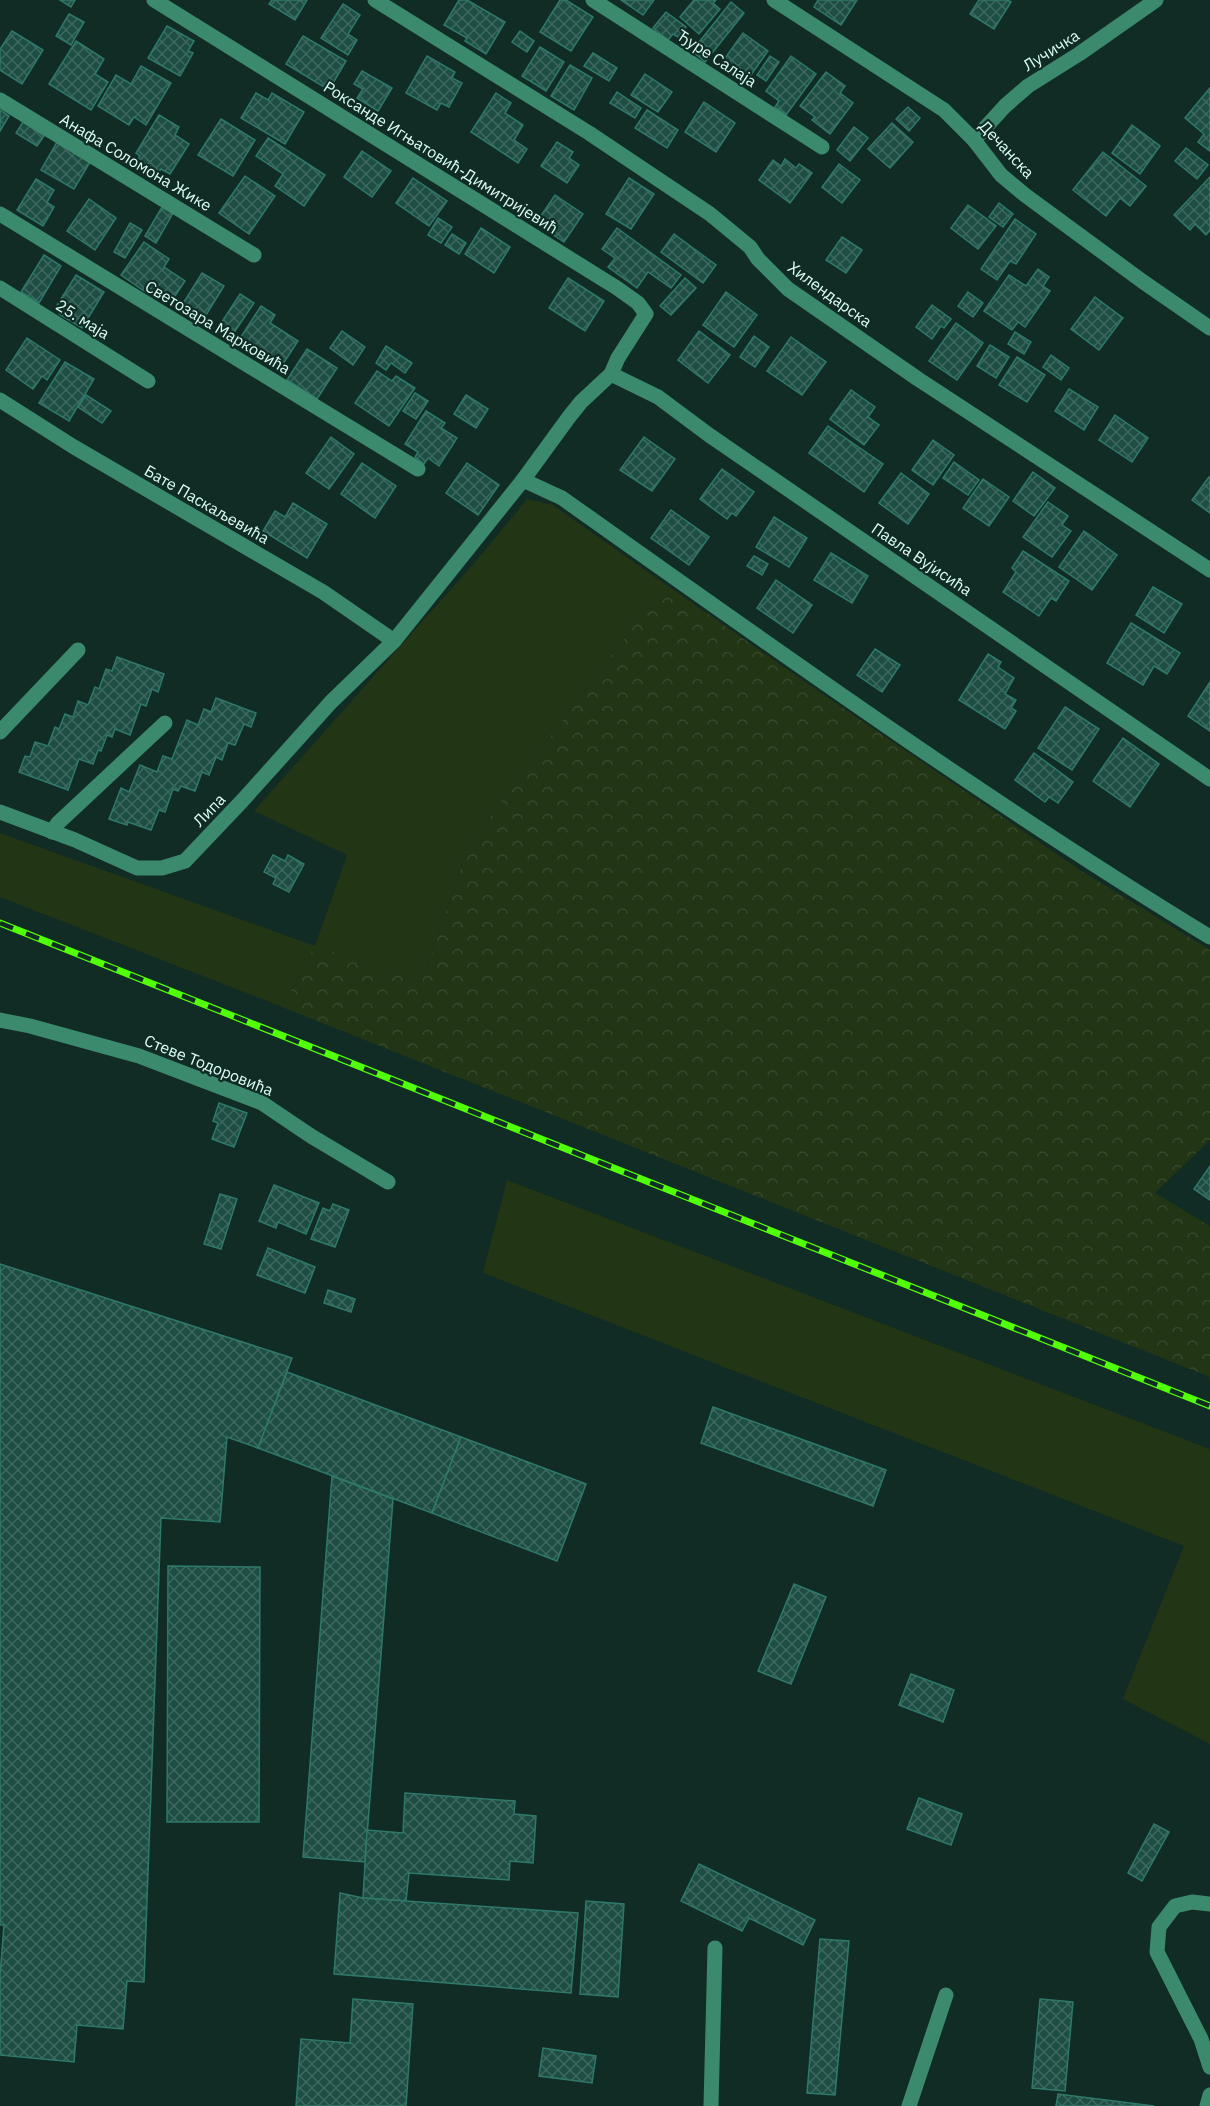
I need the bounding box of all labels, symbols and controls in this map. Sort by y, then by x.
street label: Ђуре Салаја [673,25,761,91]
street label: Лучичка [1019,25,1083,75]
street label: Роксанде Игњатовић-Димитријевић [320,76,562,238]
street label: Анафа Соломона Жике [57,109,216,215]
street label: Дечанска [975,116,1039,183]
street label: Хилендарска [784,257,876,331]
street label: Светозара Марковића [142,276,295,379]
street label: 25. маја [52,295,114,343]
street label: Бате Паскаљевића [141,460,273,548]
street label: Павла Вујисића [868,518,976,600]
street label: Липа [189,789,230,831]
street label: Стеве Тодоровића [142,1030,277,1100]

